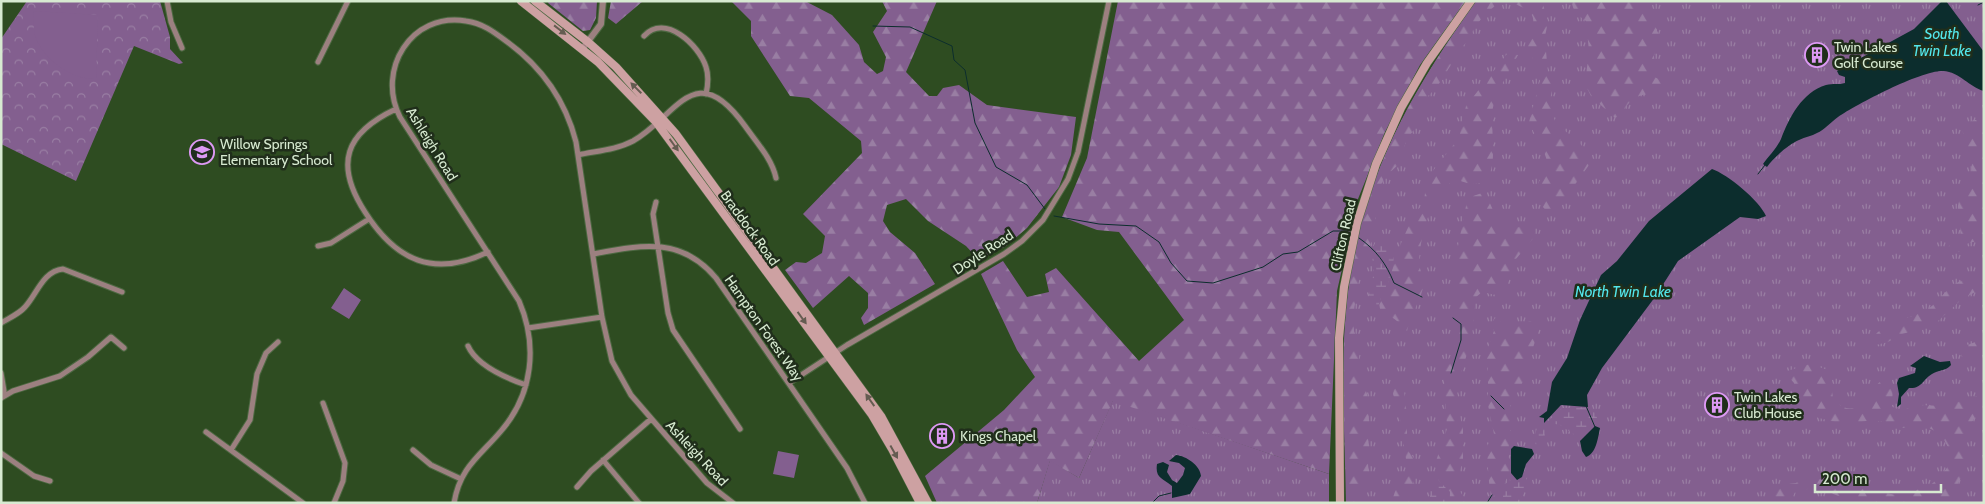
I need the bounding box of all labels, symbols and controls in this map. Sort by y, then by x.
one-way arrow [553,25,566,36]
water label: South Twin Lake [1913,25,1972,60]
place label: Twin Lakes Golf Course [1834,38,1903,72]
building icon: Twin Lakes Golf Course [1804,42,1830,68]
one-way arrow [630,82,642,94]
street label: Ashleigh Road [402,104,462,184]
place label: Willow Springs Elementary School [220,135,333,169]
one-way arrow [669,138,680,151]
school or university icon: Willow Springs Elementary School [189,139,215,165]
street label: Braddock Road [717,187,783,269]
street label: Clifton Road [1326,197,1360,273]
street label: Doyle Road [949,226,1017,278]
street label: Hampton Forest Way [721,271,807,385]
water label: North Twin Lake [1575,283,1671,301]
one-way arrow [796,312,806,325]
place label: Twin Lakes Club House [1734,388,1802,422]
building icon: Twin Lakes Club House [1704,392,1730,418]
one-way arrow [865,393,875,406]
street label: Ashleigh Road [662,416,732,490]
building icon: Kings Chapel [929,423,955,449]
place label: Kings Chapel [960,427,1037,445]
one-way arrow [890,445,898,459]
scale bar [1815,462,1941,494]
text: 200 m [1822,470,1867,488]

